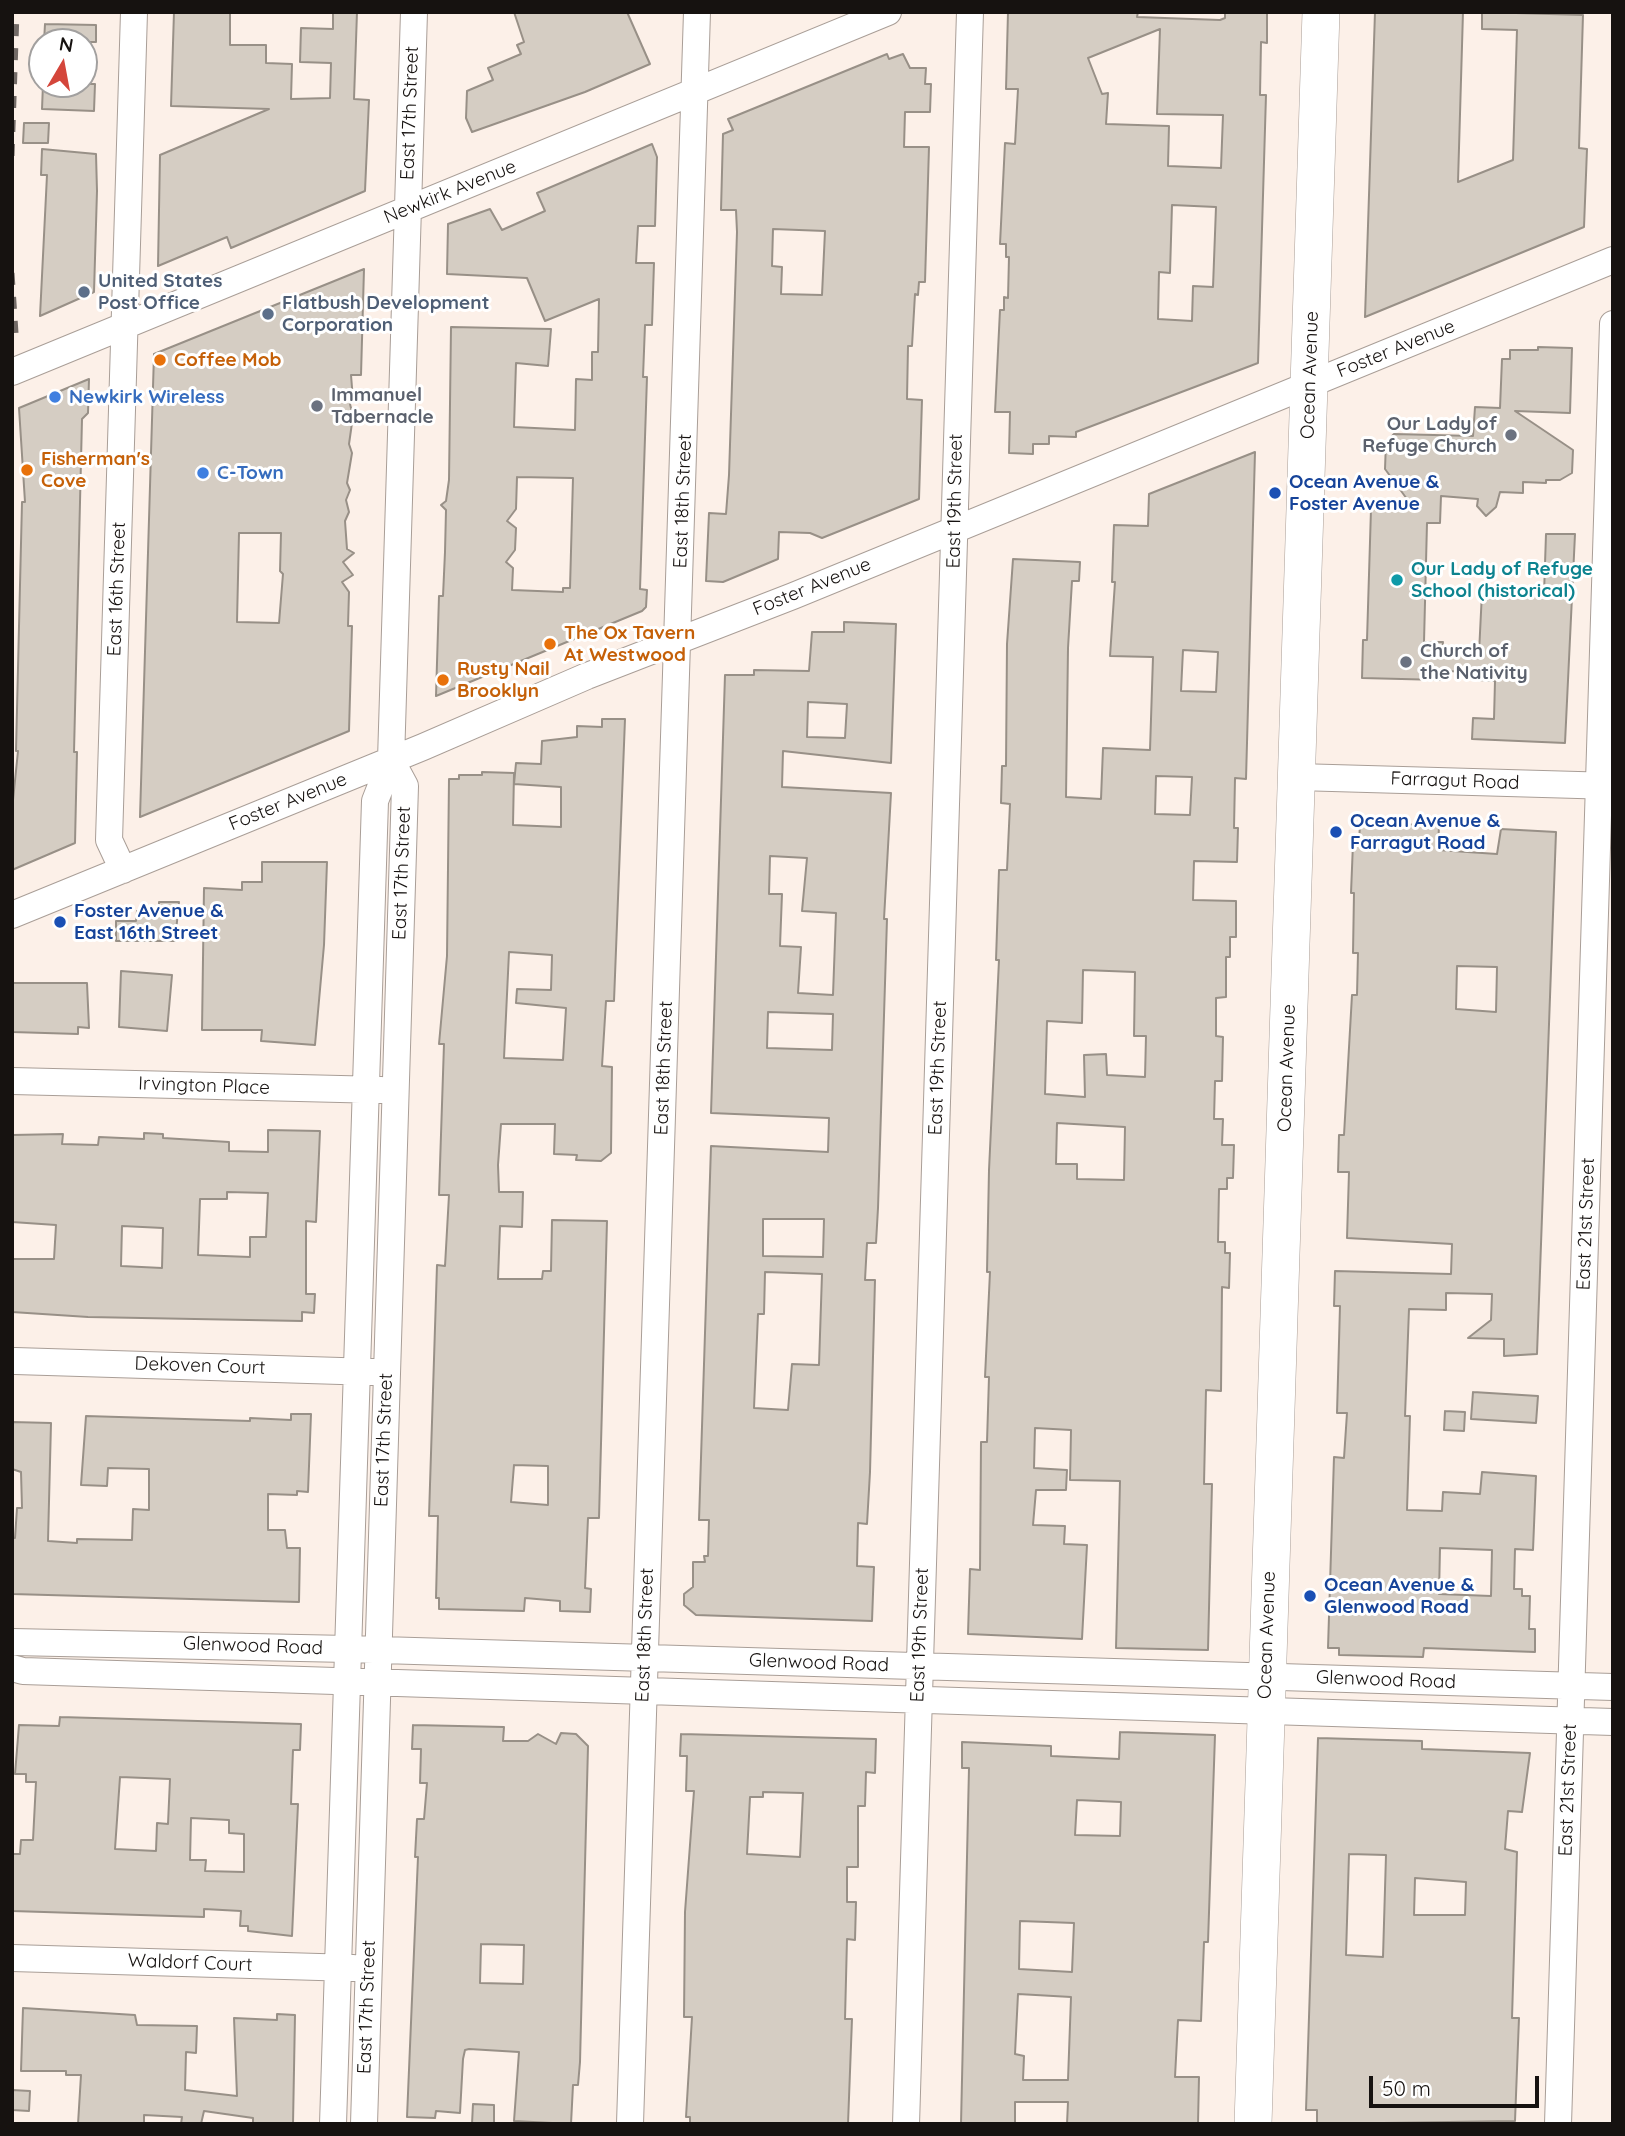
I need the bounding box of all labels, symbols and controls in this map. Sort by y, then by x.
north arrow [28,28,98,98]
text: N [57,31,75,57]
street label: East 17th Street [396,46,424,180]
street label: Newkirk Avenue [380,155,520,229]
place label: United States Post Office [98,270,222,314]
marker: United States Post Office [76,284,92,300]
place label: Flatbush Development Corporation [282,292,489,336]
marker: Flatbush Development Corporation [260,306,276,322]
street label: Ocean Avenue [1296,311,1324,439]
street label: Foster Avenue [1334,315,1458,383]
place label: Coffee Mob [174,349,281,371]
marker: Coffee Mob [152,352,168,368]
place label: Immanuel Tabernacle [331,384,434,428]
place label: Newkirk Wireless [69,386,224,408]
marker: Newkirk Wireless [47,389,63,405]
marker: Immanuel Tabernacle [309,398,325,414]
place label: Our Lady of Refuge Church [1362,413,1497,457]
marker: Our Lady of Refuge Church [1503,427,1519,443]
street label: East 18th Street [669,433,697,569]
street label: East 19th Street [942,433,968,569]
place label: Fisherman's Cove [41,448,150,492]
marker: Fisherman's Cove [19,462,35,478]
place label: C-Town [217,462,284,484]
marker: C-Town [195,465,211,481]
place label: Ocean Avenue & Foster Avenue [1289,471,1439,515]
marker: Ocean Avenue & Foster Avenue [1267,485,1283,501]
street label: East 16th Street [103,521,131,657]
street label: Foster Avenue [750,553,874,621]
place label: Our Lady of Refuge School (historical) [1411,558,1593,602]
marker: Our Lady of Refuge School (historical) [1389,572,1405,588]
place label: The Ox Tavern At Westwood [564,622,695,666]
marker: The Ox Tavern At Westwood [542,636,558,652]
place label: Church of the Nativity [1420,640,1528,684]
marker: Church of the Nativity [1398,654,1414,670]
place label: Rusty Nail Brooklyn [457,658,550,702]
marker: Rusty Nail Brooklyn [435,672,451,688]
street label: Farragut Road [1390,767,1520,795]
street label: Foster Avenue [226,768,350,836]
street label: East 17th Street [388,806,416,940]
place label: Ocean Avenue & Farragut Road [1350,810,1500,854]
marker: Ocean Avenue & Farragut Road [1328,824,1344,840]
place label: Foster Avenue & East 16th Street [74,900,224,944]
marker: Foster Avenue & East 16th Street [52,914,68,930]
street label: East 18th Street [650,1000,678,1136]
street label: East 19th Street [924,1000,952,1136]
street label: Ocean Avenue [1273,1004,1301,1132]
street label: Irvington Place [138,1072,270,1100]
street label: East 21st Street [1572,1157,1600,1291]
street label: Dekoven Court [134,1352,266,1380]
street label: East 17th Street [370,1373,398,1507]
street label: East 18th Street [631,1567,659,1703]
street label: East 19th Street [906,1567,934,1703]
street label: Ocean Avenue [1253,1571,1281,1699]
place label: Ocean Avenue & Glenwood Road [1324,1574,1474,1618]
marker: Ocean Avenue & Glenwood Road [1302,1588,1318,1604]
street label: Glenwood Road [183,1632,323,1660]
street label: Glenwood Road [749,1649,889,1677]
street label: Glenwood Road [1316,1666,1456,1694]
street label: East 21st Street [1554,1723,1582,1857]
street label: East 17th Street [353,1940,381,2074]
street label: Waldorf Court [127,1949,253,1977]
scale bar [1373,2062,1543,2106]
text: 50 m [1382,2075,1431,2101]

